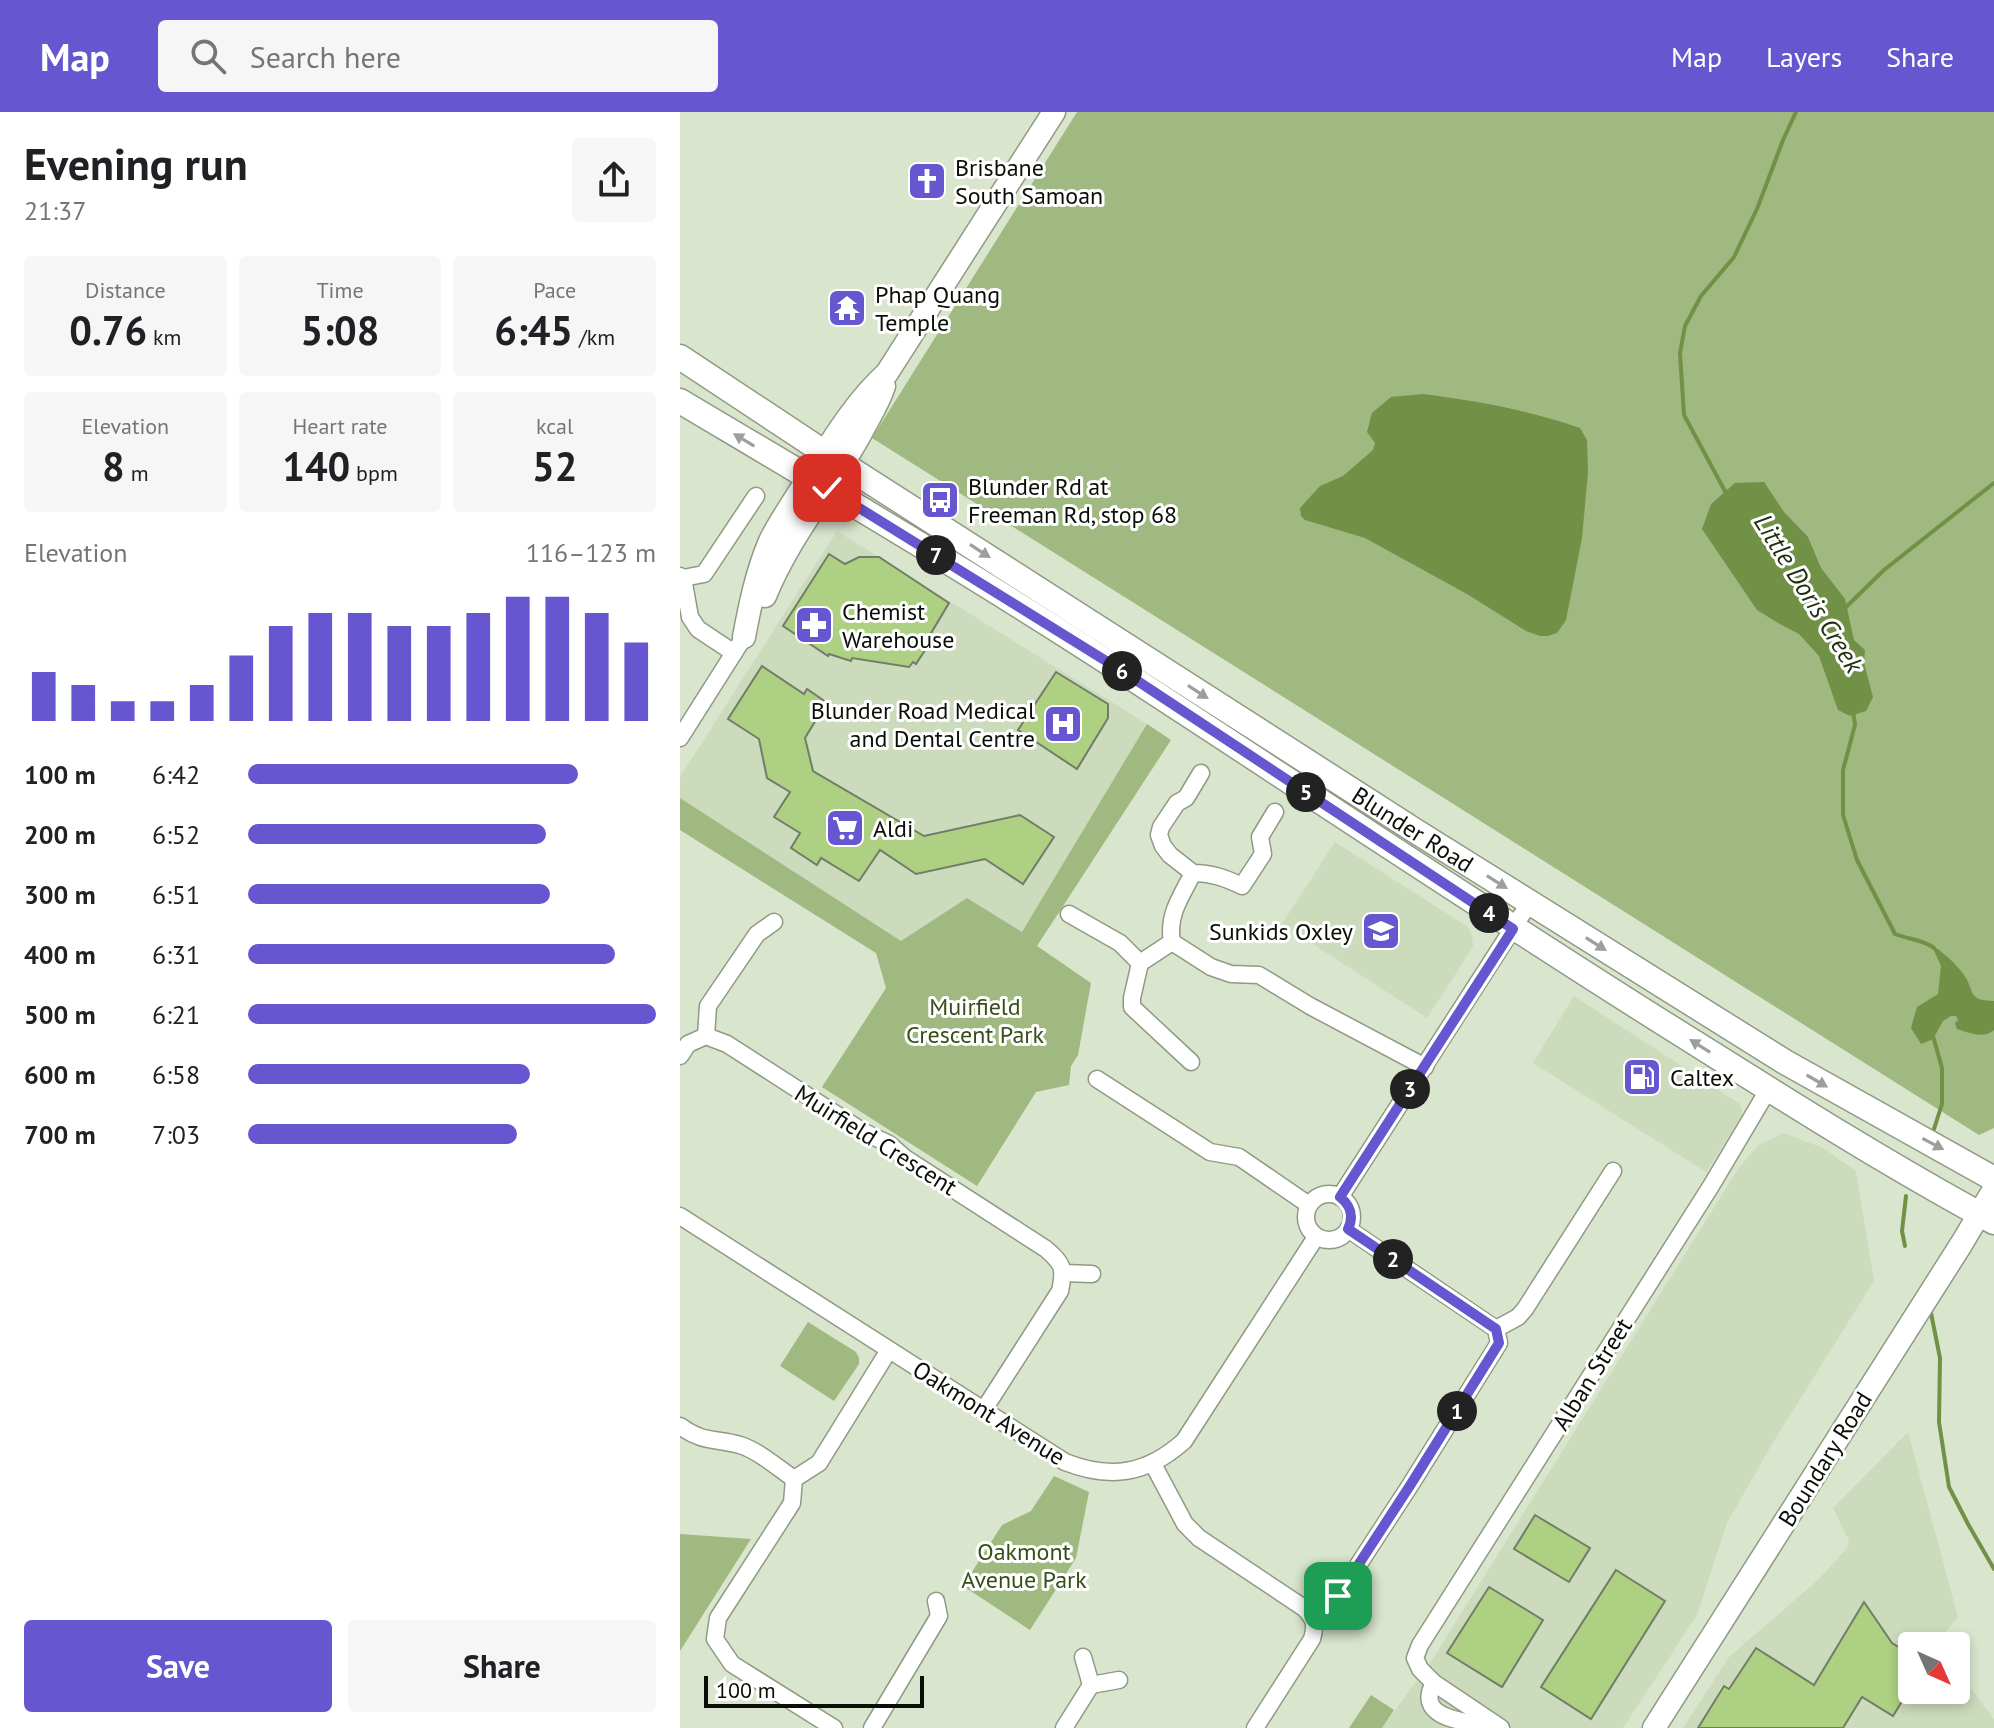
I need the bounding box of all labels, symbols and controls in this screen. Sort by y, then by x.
search box [158,20,718,92]
text: Map [40,32,110,81]
icon: search [186,34,230,78]
text: Search here [250,37,401,76]
text: Map [1671,38,1722,75]
text: Layers [1766,38,1842,75]
text: Share [1886,38,1954,75]
text: Evening run [24,135,248,192]
button: share [572,138,656,222]
place label: Brisbane South Samoan [955,152,1103,211]
church icon: Brisbane South Samoan [906,160,948,202]
text: 21:37 [24,194,86,227]
text: Distance [85,276,166,304]
text: Time [316,276,364,304]
text: Pace [533,276,576,304]
place label: Phap Quang Temple [875,279,1000,338]
temple icon: Phap Quang Temple [826,287,868,329]
text: 0.76 [69,304,147,356]
text: 5:08 [301,304,379,356]
text: 6:45 [494,304,573,356]
text: km [147,323,181,351]
text: /km [573,323,615,351]
text: Elevation [82,412,169,440]
text: Heart rate [292,412,388,440]
text: kcal [536,412,573,440]
one-way arrow [733,433,755,447]
text: 8 [102,440,125,492]
text: 140 [282,440,350,492]
text: 52 [532,440,577,492]
pin [793,454,861,522]
text: m [125,459,149,487]
text: bpm [350,459,398,487]
icon: check [805,466,849,510]
place label: Blunder Rd at Freeman Rd, stop 68 [968,471,1177,530]
bus stop icon: Blunder Rd at Freeman Rd, stop 68 [919,479,961,521]
water label: Little Doris Creek [1747,507,1872,680]
pin: 7 [916,535,956,575]
text: Elevation [24,536,128,569]
text: 116–123 m [526,536,656,569]
text: 7 [930,541,942,569]
one-way arrow [969,543,990,558]
place label: Chemist Warehouse [842,596,954,655]
pharmacy icon: Chemist Warehouse [793,604,835,646]
pin: 6 [1102,651,1142,691]
text: 6 [1116,657,1128,685]
one-way arrow [1187,684,1209,698]
place label: Blunder Road Medical and Dental Centre [811,695,1035,754]
hospital icon: Blunder Road Medical and Dental Centre [1042,703,1084,745]
text: 100 m [24,758,96,791]
text: 6:42 [152,758,200,791]
pin: 5 [1286,772,1326,812]
text: 5 [1300,778,1312,806]
street label: Blunder Road [1347,779,1480,879]
supermarket icon: Aldi [824,807,866,849]
place label: Aldi [873,813,913,844]
text: 200 m [24,818,96,851]
text: 6:52 [152,818,200,851]
one-way arrow [1486,874,1508,888]
text: 300 m [24,878,96,911]
text: 6:51 [152,878,200,911]
pin: 4 [1469,893,1509,933]
text: 4 [1483,899,1495,927]
school or university icon: Sunkids Oxley [1360,910,1402,952]
place label: Sunkids Oxley [1209,916,1353,947]
one-way arrow [1585,936,1607,950]
text: 400 m [24,938,96,971]
text: 6:31 [152,938,200,971]
park label: Muirfield Crescent Park [906,991,1045,1050]
text: 500 m [24,998,96,1031]
text: 6:21 [152,998,200,1031]
one-way arrow [1689,1039,1711,1053]
fuel station icon: Caltex [1621,1056,1663,1098]
text: 600 m [24,1058,96,1091]
text: 6:58 [152,1058,200,1091]
place label: Caltex [1670,1062,1734,1093]
pin: 3 [1390,1069,1430,1109]
one-way arrow [1806,1073,1828,1087]
text: 3 [1404,1075,1416,1103]
street label: Muirfield Crescent [789,1078,963,1202]
text: 700 m [24,1118,96,1151]
text: 7:03 [152,1118,200,1151]
one-way arrow [1921,1138,1944,1151]
pin: 2 [1373,1239,1413,1279]
text: 2 [1387,1245,1399,1273]
street label: Alban Street [1545,1312,1639,1436]
street label: Oakmont Avenue [907,1354,1071,1472]
street label: Boundary Road [1771,1386,1879,1532]
pin: 1 [1437,1391,1477,1431]
text: 1 [1451,1397,1463,1425]
park label: Oakmont Avenue Park [961,1536,1087,1595]
pin [1304,1562,1372,1630]
icon: arrive [1316,1574,1360,1618]
button: Save [24,1620,332,1712]
button: Share [348,1620,656,1712]
north arrow [1898,1632,1970,1704]
map controls [1898,1632,1970,1704]
scale bar [704,1672,924,1708]
text: 100 m [716,1676,776,1704]

